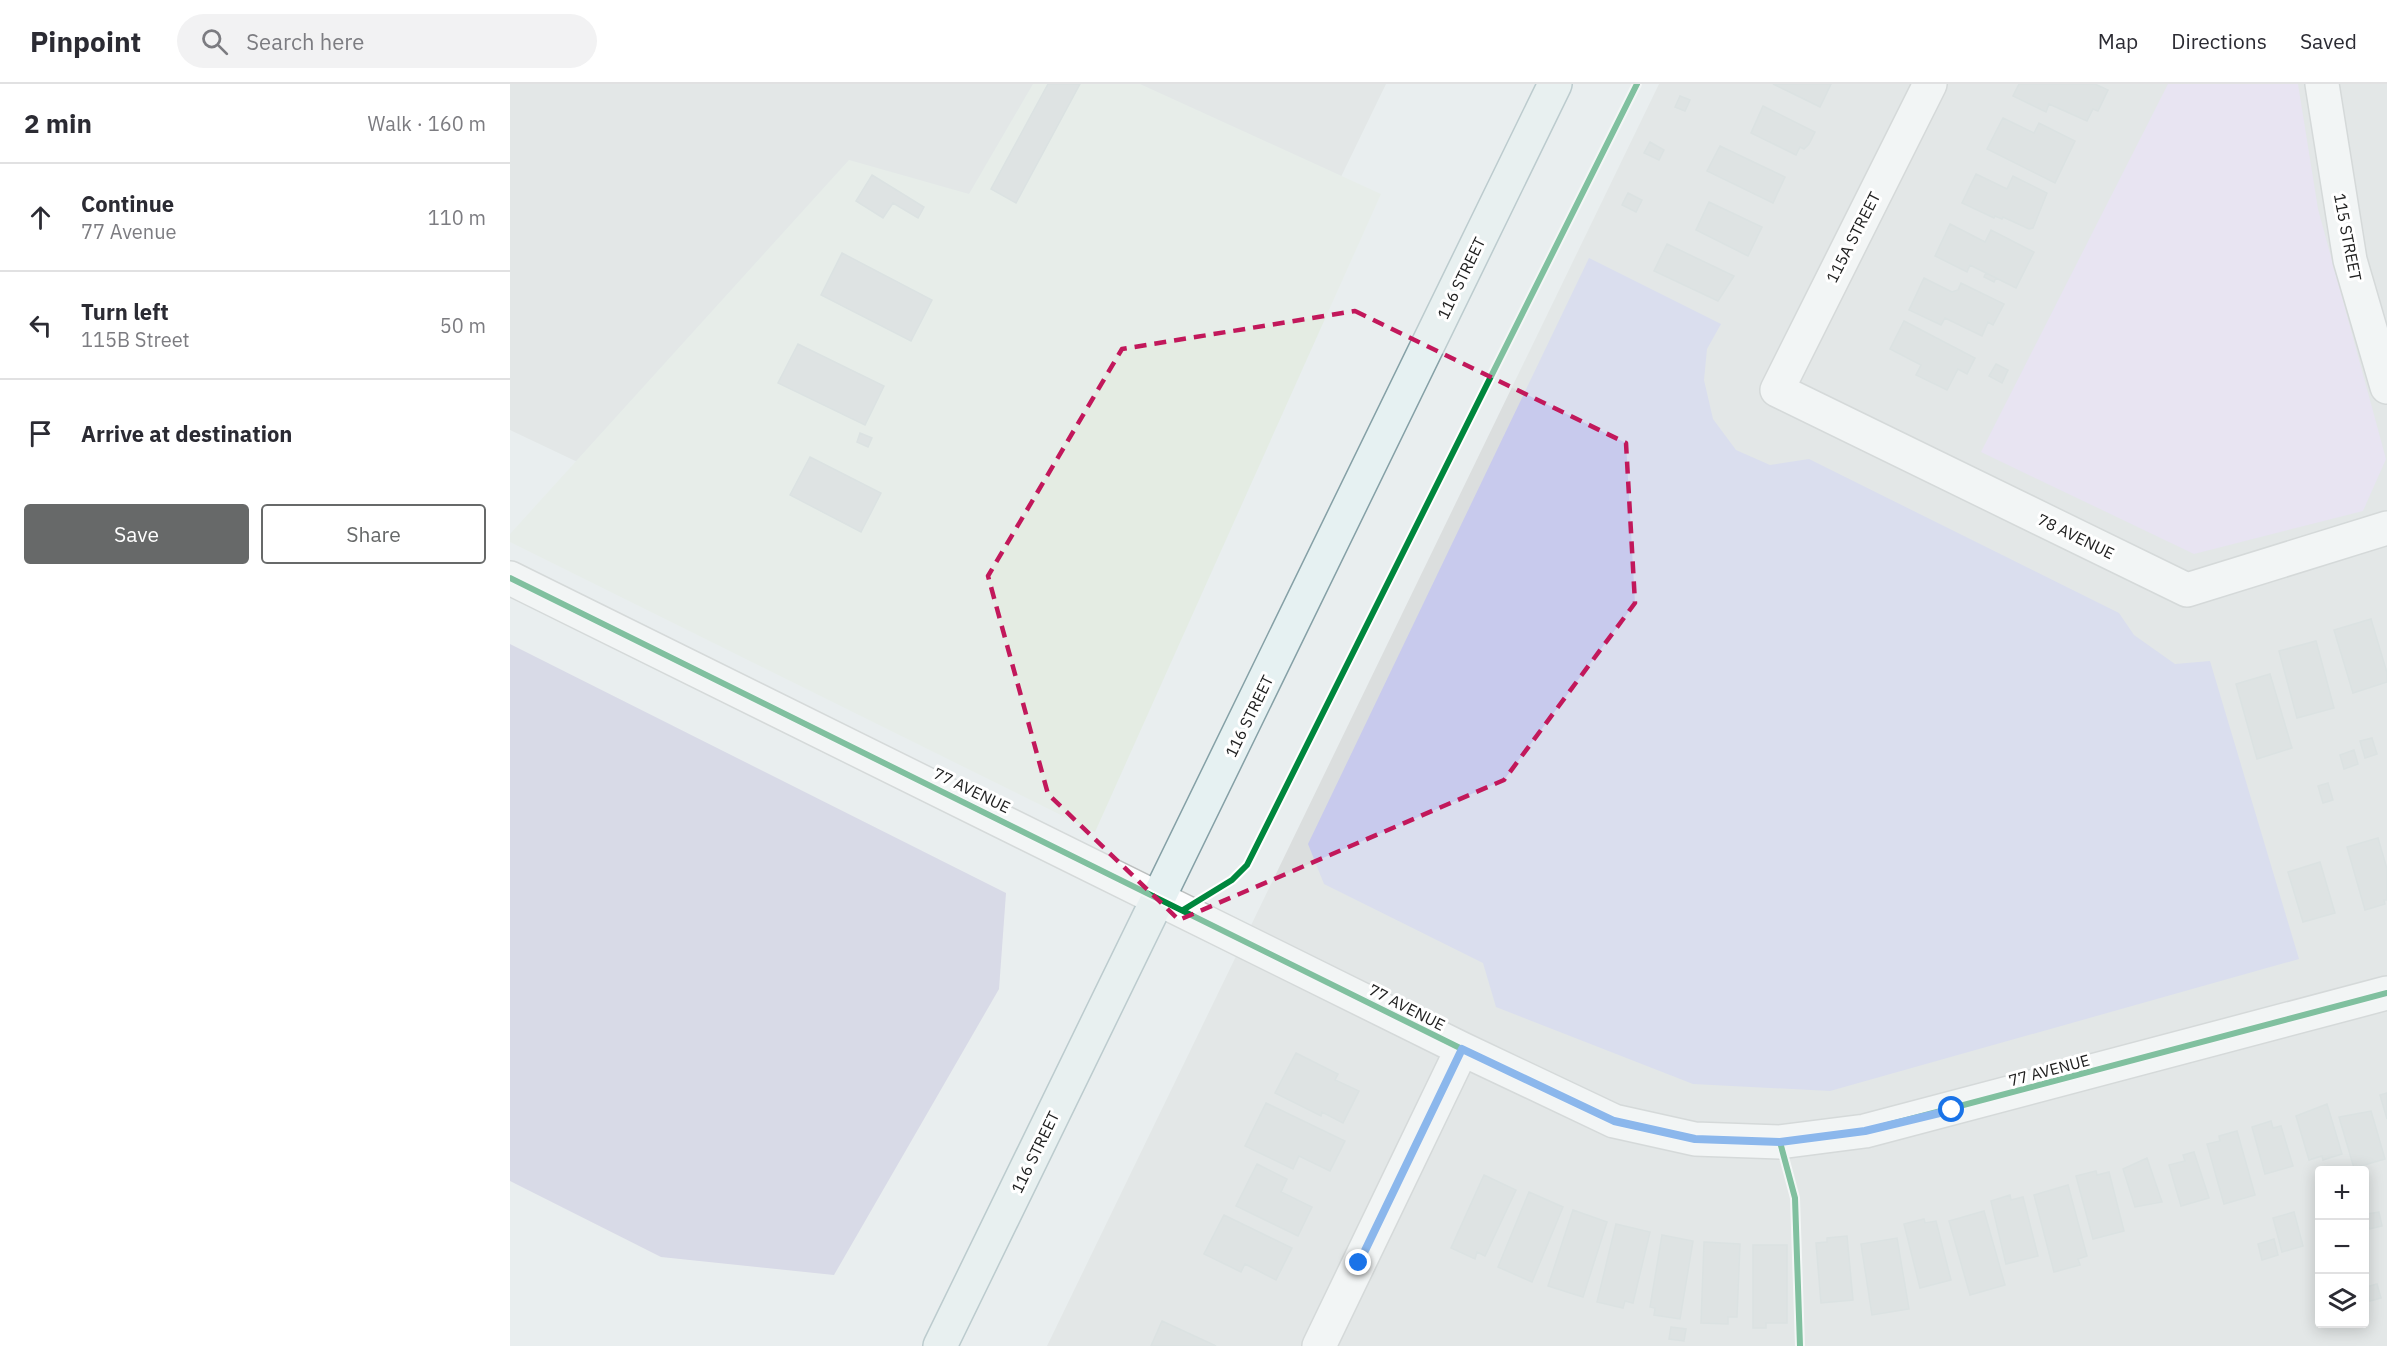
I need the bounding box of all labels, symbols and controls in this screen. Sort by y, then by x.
search box [177,14,597,68]
text: Pinpoint [30,23,141,60]
icon: search [198,25,231,58]
text: Search here [246,27,364,56]
text: Map [2098,27,2138,55]
text: Directions [2171,27,2267,55]
text: Saved [2300,27,2357,55]
text: 2 min [24,106,92,140]
text: Walk · 160 m [368,110,486,137]
street label: 115A STREET [1822,188,1884,286]
text: Continue [81,189,174,218]
street label: 115 STREET [2330,191,2366,283]
icon: ahead [24,201,57,234]
text: 110 m [428,204,486,231]
text: 77 Avenue [81,218,177,245]
street label: 116 STREET [1433,234,1489,322]
text: Turn left [81,297,169,326]
icon: left [24,309,57,342]
text: 50 m [440,312,486,339]
text: 115B Street [81,326,190,353]
icon: arrive [24,417,57,450]
text: Arrive at destination [81,419,292,448]
button: Save [24,504,249,564]
button: Share [261,504,486,564]
street label: 78 AVENUE [2034,509,2118,563]
street label: 116 STREET [1221,672,1277,760]
street label: 77 AVENUE [930,763,1014,817]
street label: 77 AVENUE [1365,979,1449,1035]
street label: 77 AVENUE [2006,1050,2092,1090]
route start [1938,1096,1964,1122]
street label: 116 STREET [1007,1108,1063,1196]
map controls [2315,1166,2369,1328]
button: + [2315,1166,2369,1220]
button: − [2315,1220,2369,1274]
route end [1345,1249,1371,1275]
button: layers [2315,1274,2369,1328]

